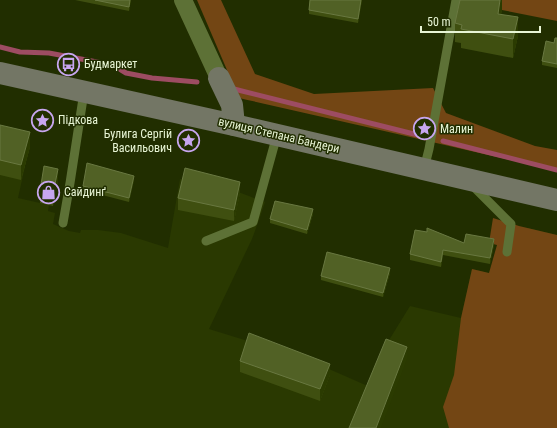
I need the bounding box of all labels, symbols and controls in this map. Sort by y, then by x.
scale bar [421,8,540,34]
text: 50 m [427,15,451,29]
bus stop icon: Будмаркет [55,51,81,77]
place label: Будмаркет [84,57,137,71]
place icon: Підкова [30,107,56,133]
place label: Підкова [58,113,98,127]
street label: вулиця Степана Бандери [217,114,341,156]
place icon: Малин [412,116,438,142]
place label: Малин [440,122,473,136]
place label: Булига Сергій Васильович [104,127,172,155]
place icon: Булига Сергій Васильович [175,128,201,154]
shop icon: Сайдинґ [36,179,62,205]
place label: Сайдинґ [64,185,106,199]

